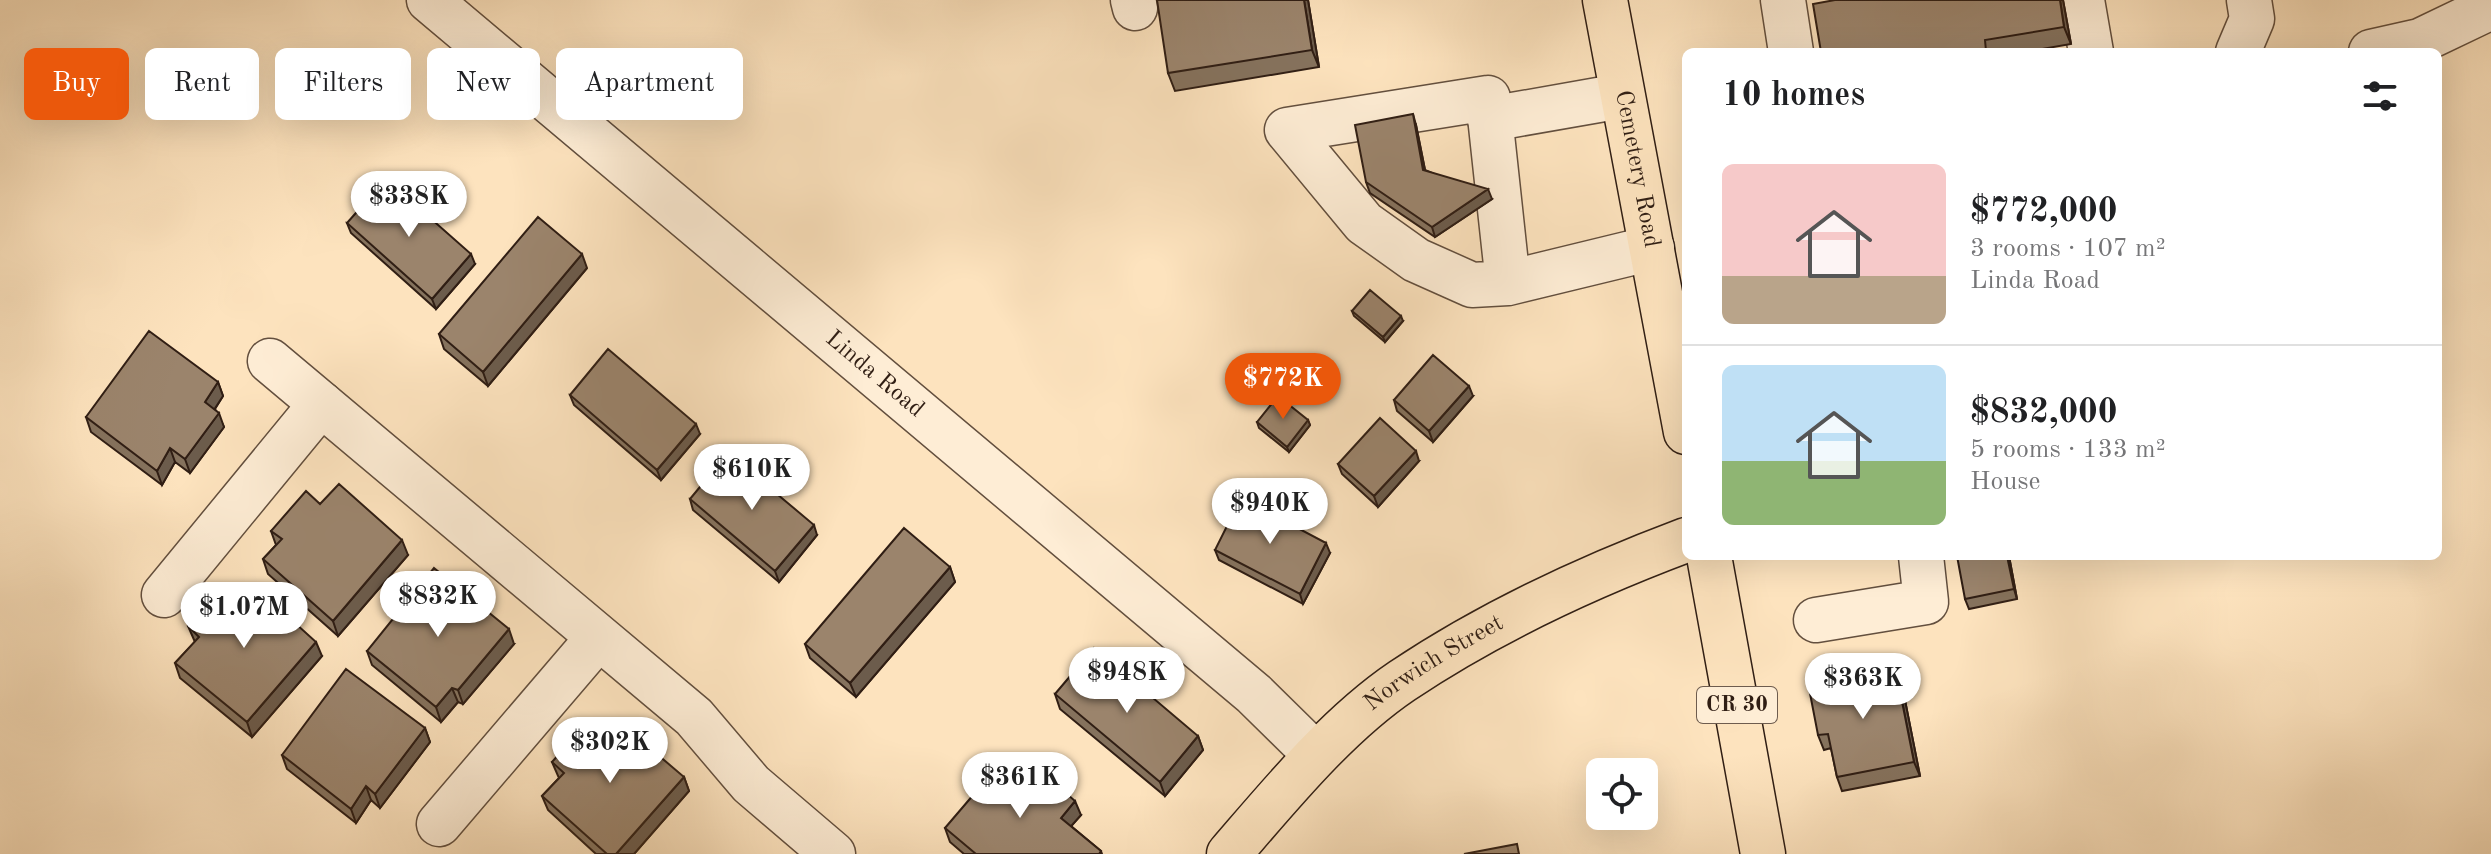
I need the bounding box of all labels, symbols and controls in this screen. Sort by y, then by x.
chip: Buy [24,48,129,120]
chip: Rent [145,48,259,120]
chip: Filters [275,48,411,120]
chip: New [427,48,540,120]
chip: Apartment [556,48,743,120]
icon: filters [2358,74,2402,118]
text: 10 homes [1722,79,1865,113]
street label: Cemetery Road [1610,88,1663,250]
pin: $338K [353,171,465,239]
text: $338K [369,184,449,210]
text: $772,000 [1970,195,2118,229]
icon: home [1786,196,1882,292]
text: 3 rooms · 107 m² [1970,236,2166,262]
text: Linda Road [1970,268,2100,294]
street label: Linda Road [821,327,928,423]
pin: $772K [1227,353,1339,421]
text: $772K [1243,366,1323,392]
text: $832,000 [1970,396,2118,430]
icon: home [1786,397,1882,493]
text: 5 rooms · 133 m² [1970,437,2166,463]
pin: $610K [696,444,808,512]
text: $610K [712,457,792,483]
text: House [1970,469,2041,495]
pin: $940K [1214,478,1326,546]
text: $940K [1230,491,1310,517]
pin: $832K [382,571,494,639]
pin: $1.07M [179,582,309,650]
text: $832K [398,584,478,610]
text: $1.07M [199,595,289,621]
street label: Norwich Street [1360,611,1508,716]
pin: $948K [1071,647,1183,715]
pin: $363K [1807,653,1919,721]
text: $948K [1087,660,1167,686]
text: $363K [1823,666,1903,692]
road number: CR 30 [1697,687,1777,723]
pin: $302K [554,717,666,785]
text: $302K [570,730,650,756]
pin: $361K [964,752,1076,820]
map controls [1586,758,1658,830]
button: locate [1586,758,1658,830]
text: $361K [980,765,1060,791]

